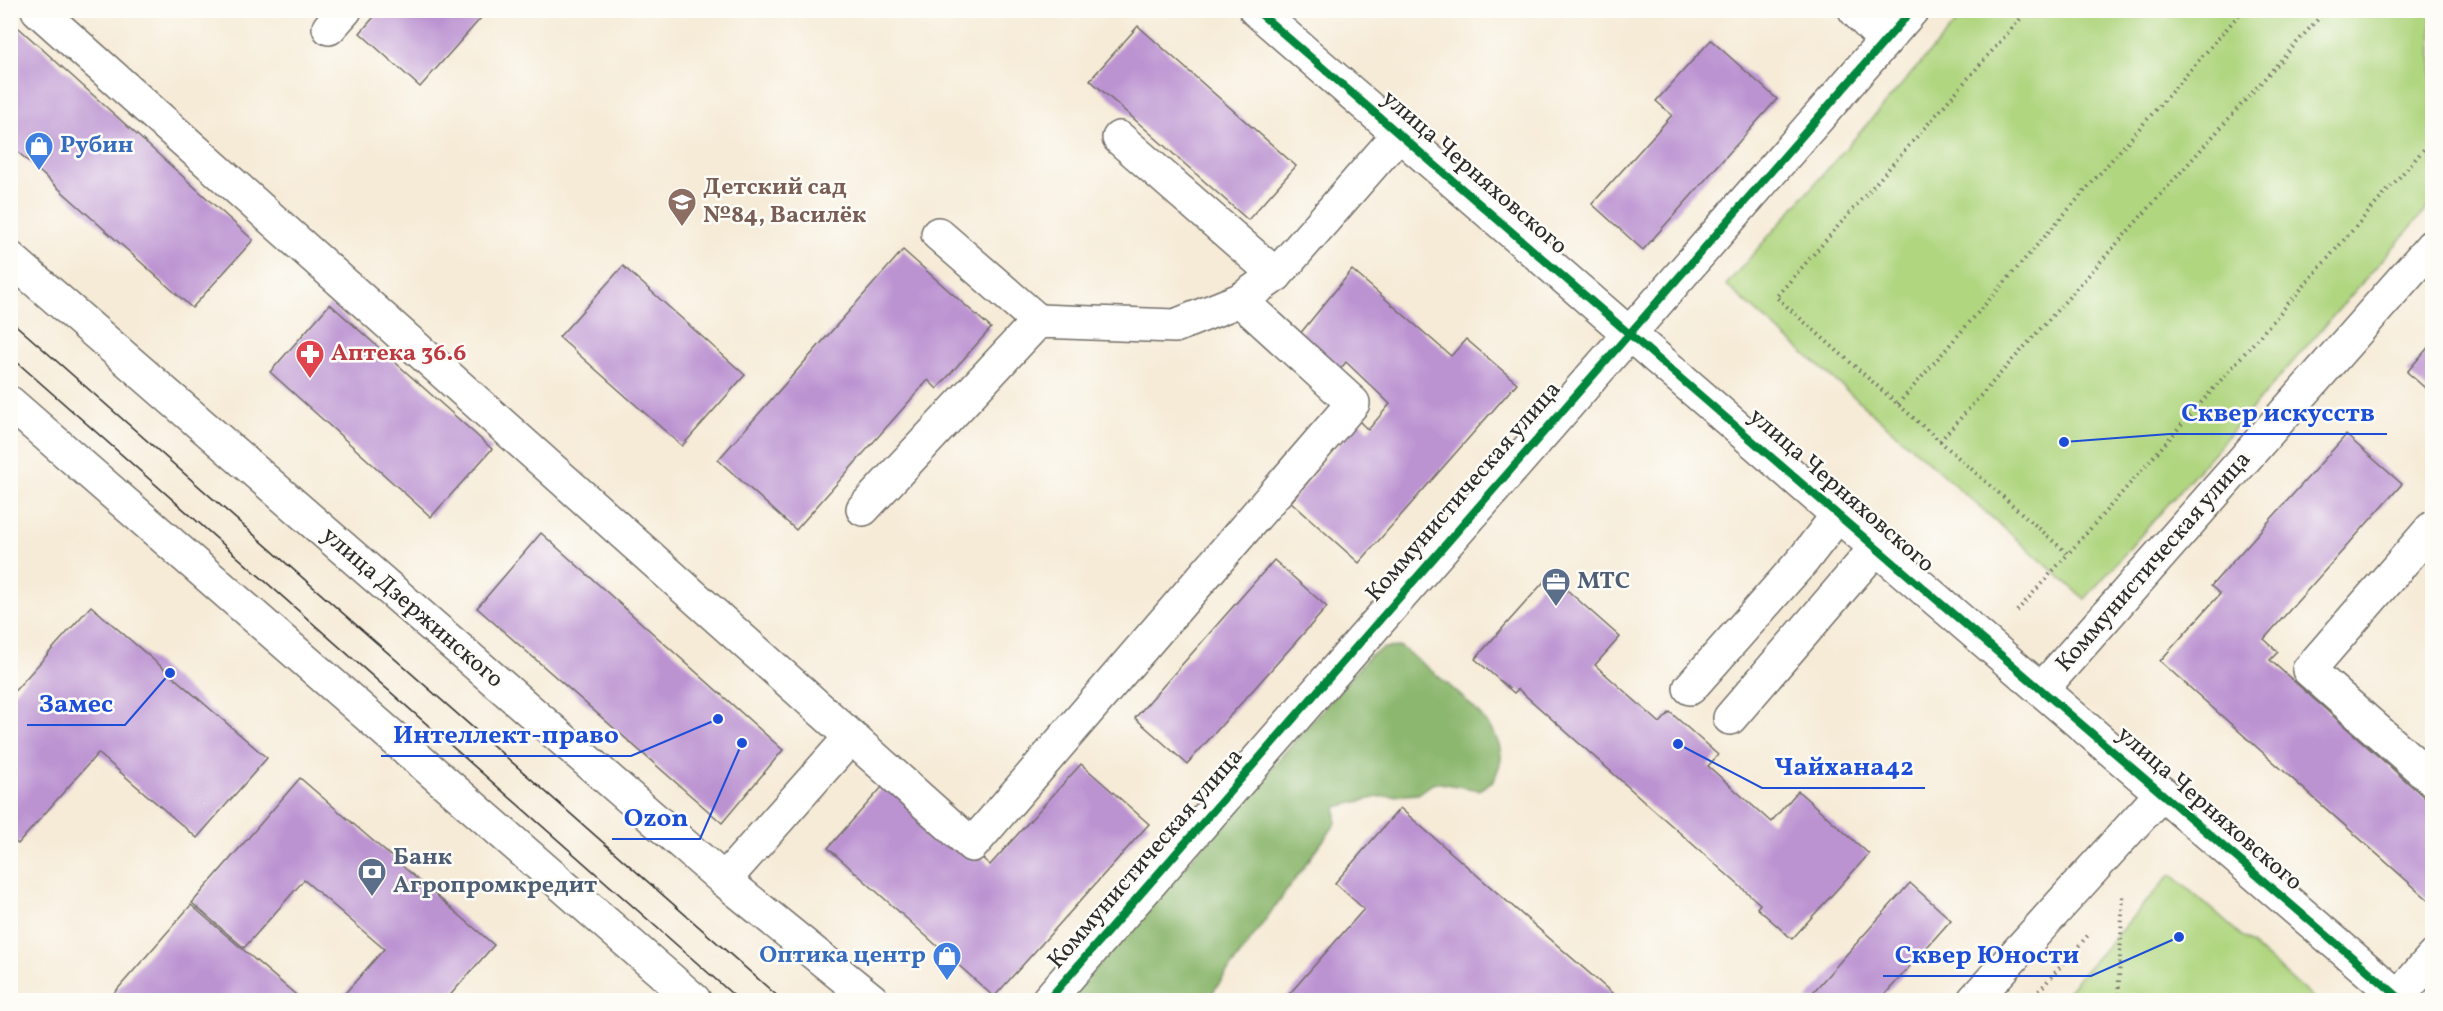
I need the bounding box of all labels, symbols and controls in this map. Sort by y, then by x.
street label: улица Черняховского [1374,83,1574,263]
place label: Рубин [60,129,133,163]
shop icon: Рубин [23,130,55,172]
place label: Детский сад №84, Василёк [703,171,866,233]
school or university icon: Детский сад №84, Василёк [666,186,698,228]
place label: Аптека 36.6 [331,337,466,371]
pharmacy icon: Аптека 36.6 [294,338,326,380]
street label: Коммунистическая улица [1358,374,1570,610]
callout: Сквер искусств [2169,390,2387,434]
text: Сквер искусств [2181,396,2375,432]
street label: улица Черняховского [1741,401,1941,581]
street label: Коммунистическая улица [2048,444,2260,680]
street label: улица Дзержинского [314,519,510,697]
place label: МТС [1577,565,1630,599]
office icon: МТС [1540,566,1572,608]
callout: Замес [27,681,125,725]
text: Замес [39,687,113,723]
callout: Интеллект-право [381,712,631,756]
text: Интеллект-право [393,718,619,754]
street label: улица Черняховского [2109,719,2309,899]
street label: Коммунистическая улица [1040,741,1252,977]
callout: Чайхана42 [1762,744,1925,788]
text: Чайхана42 [1774,750,1914,786]
callout: Ozon [612,795,700,839]
text: Ozon [624,801,688,837]
place label: Банк Агропромкредит [393,841,597,903]
bank icon: Банк Агропромкредит [356,856,388,898]
callout: Сквер Юности [1883,932,2091,976]
text: Сквер Юности [1895,938,2079,974]
place label: Оптика центр [759,939,926,973]
shop icon: Оптика центр [931,940,963,982]

